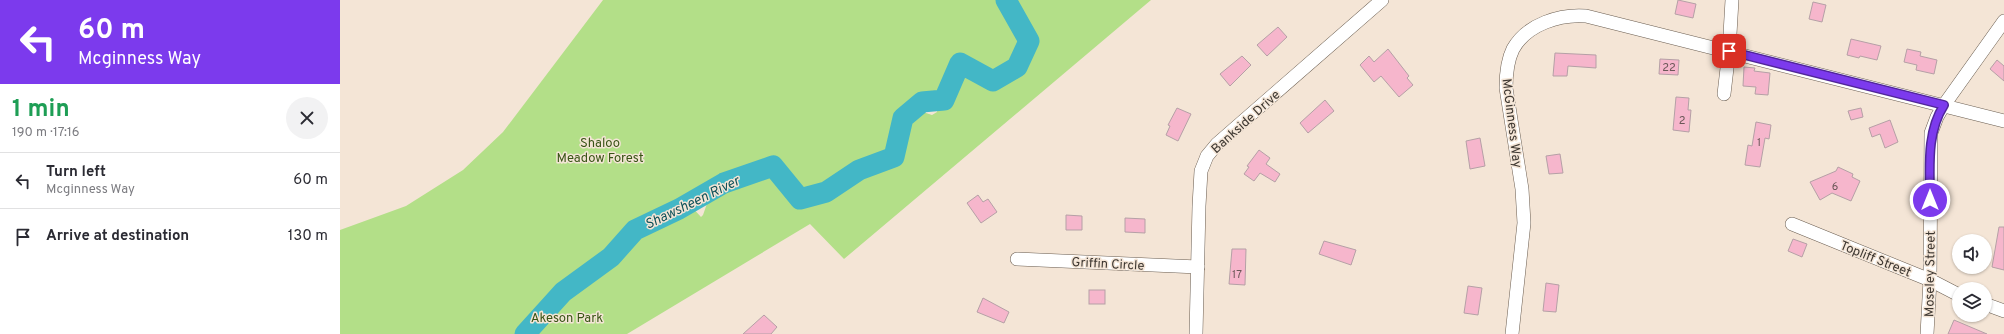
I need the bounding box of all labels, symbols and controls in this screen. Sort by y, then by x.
text: 60 m [78,13,145,49]
icon: left [12,16,64,68]
pin [1712,34,1746,68]
icon: arrive [1718,40,1740,62]
text: Mcginness Way [78,48,201,71]
house number: 22 [1662,61,1676,75]
street label: McGinness Way [1498,78,1524,169]
street label: Bankside Drive [1209,87,1284,158]
text: 1 min [12,95,70,125]
button: close [286,97,328,139]
house number: 2 [1679,114,1685,128]
text: 190 m · 17:16 [12,125,80,141]
park label: Shaloo Meadow Forest [556,136,644,167]
house number: 1 [1757,136,1761,150]
text: Turn left [46,163,106,182]
icon: left [12,170,34,192]
text: 60 m [293,171,328,190]
water label: Shawsheen River [642,172,744,234]
position arrow [1909,179,1951,221]
house number: 6 [1832,180,1838,194]
text: Mcginness Way [46,182,135,198]
icon: arrive [12,226,34,248]
text: Arrive at destination [46,227,189,246]
text: 130 m [288,227,328,246]
street label: Moseley Street [1922,231,1940,317]
map controls [1952,234,1992,322]
button: sound [1952,234,1992,274]
street label: Topliff Street [1837,238,1913,281]
street label: Griffin Circle [1071,255,1145,275]
house number: 17 [1232,268,1242,282]
button: layers [1952,282,1992,322]
park label: Akeson Park [531,311,603,327]

